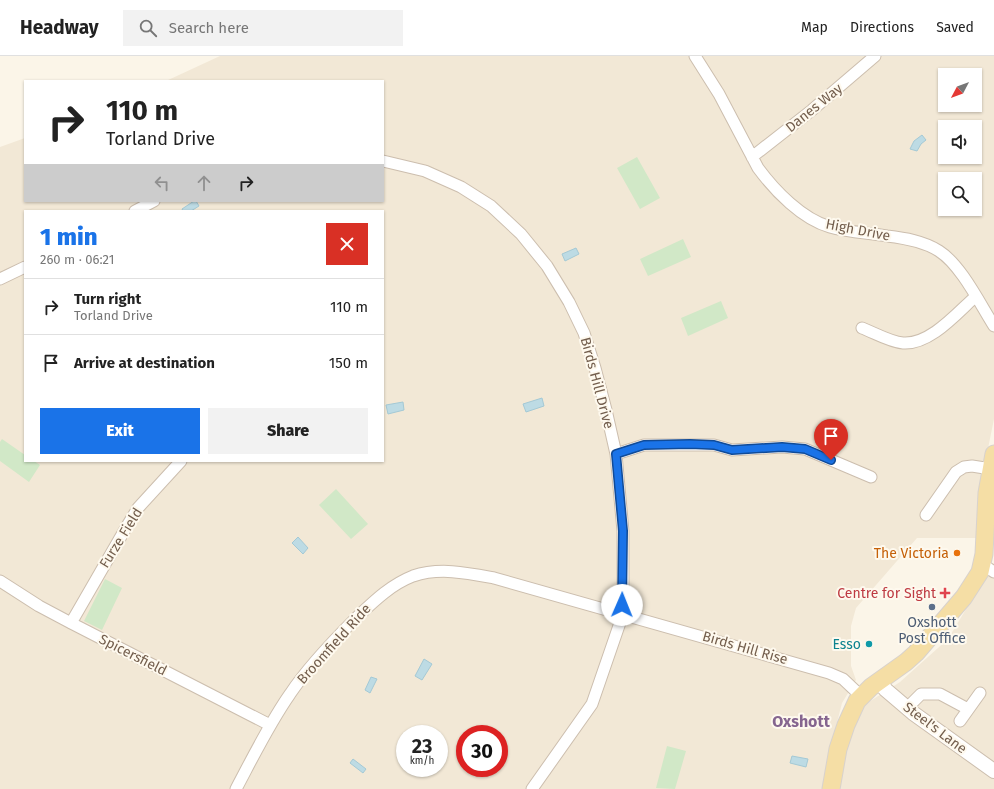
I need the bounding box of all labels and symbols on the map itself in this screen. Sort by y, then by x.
north arrow [938,68,982,112]
street label: Danes Way [782,80,846,136]
street label: High Drive [824,215,892,245]
street label: Birds Hill Drive [577,335,617,431]
pin [814,419,848,460]
street label: Furze Field [96,505,146,571]
place label: The Victoria [874,545,949,562]
marker: The Victoria [952,548,962,558]
position arrow [601,584,643,626]
place label: Centre for Sight [837,585,937,602]
marker: Centre for Sight [939,587,951,599]
street label: Broomfield Ride [294,600,374,688]
marker: Oxshott Post Office [927,602,937,612]
place label: Oxshott Post Office [898,614,966,647]
street label: Birds Hill Rise [700,628,790,668]
street label: Spicersfield [96,631,170,679]
place label: Esso [832,636,861,653]
marker: Esso [864,639,874,649]
street label: Steel's Lane [900,699,970,757]
district label: Oxshott [772,712,831,731]
speed limit sign: 30 [456,725,508,777]

